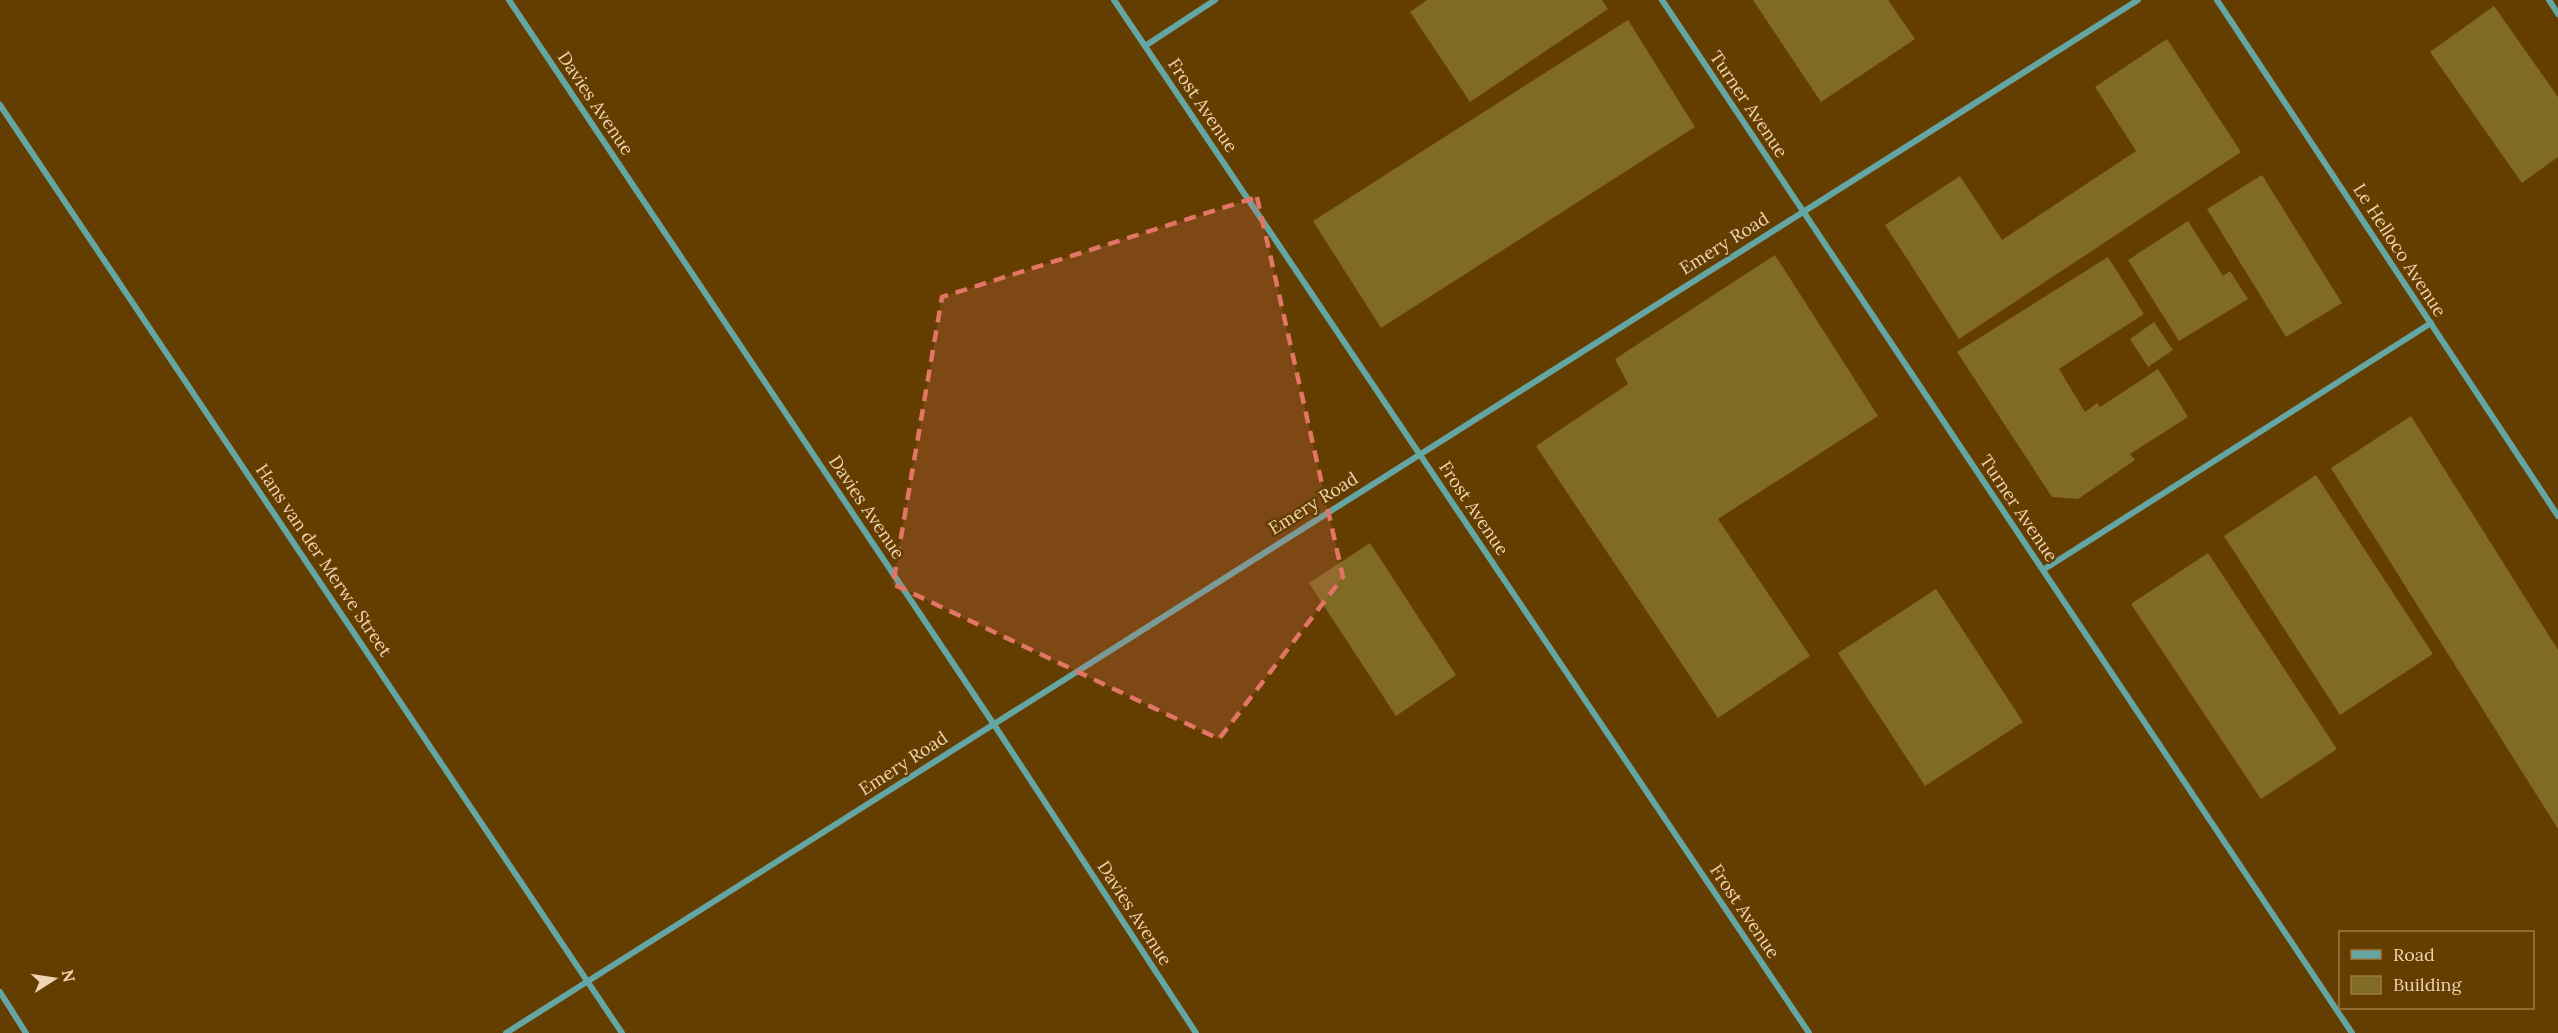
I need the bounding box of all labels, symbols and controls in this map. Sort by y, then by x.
street label: Turner Avenue [1705,46,1793,162]
street label: Davies Avenue [553,47,639,160]
street label: Frost Avenue [1163,53,1243,157]
street label: Le Helloco Avenue [2348,179,2452,321]
street label: Emery Road [1675,206,1773,280]
street label: Turner Avenue [1975,450,2063,566]
street label: Davies Avenue [824,451,910,564]
street label: Frost Avenue [1434,456,1514,560]
street label: Hans van der Merwe Street [251,459,397,661]
street label: Emery Road [1264,466,1362,540]
street label: Emery Road [854,726,952,800]
street label: Davies Avenue [1093,856,1178,970]
street label: Frost Avenue [1705,859,1785,963]
legend [2339,931,2534,1009]
text: Road [2393,943,2435,966]
north arrow [24,949,84,1009]
text: N [58,968,80,984]
text: Building [2393,973,2463,996]

